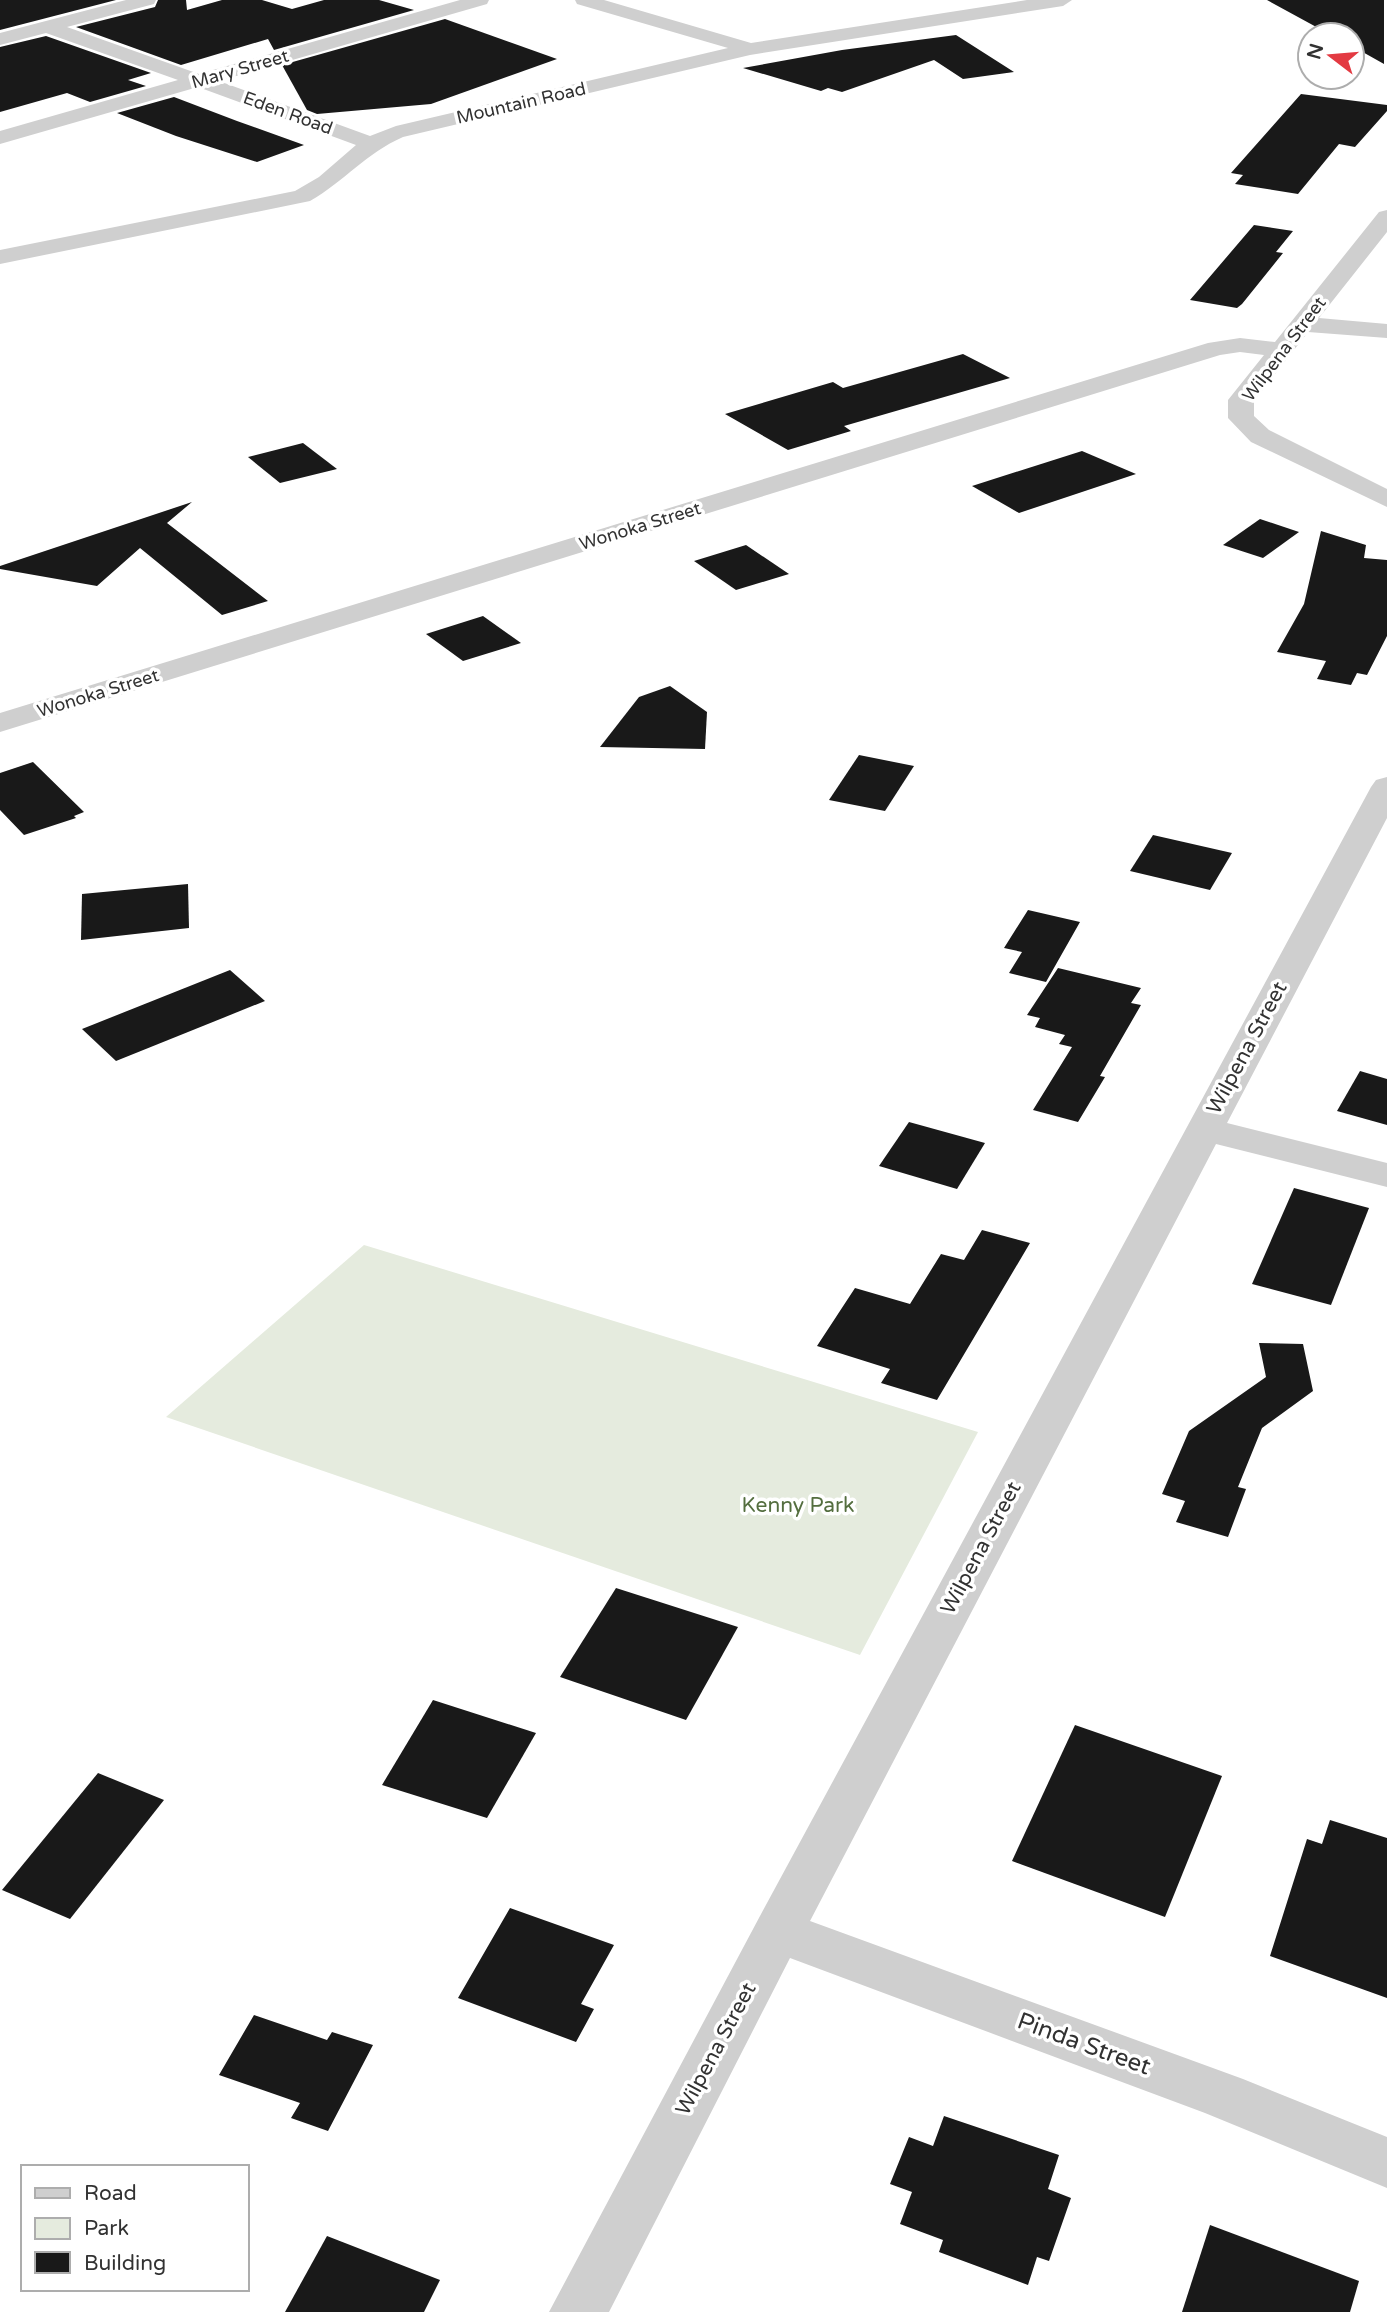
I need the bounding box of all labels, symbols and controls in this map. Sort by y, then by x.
north arrow [1296,21,1366,91]
text: N [1303,41,1328,62]
street label: Mary Street [189,45,291,93]
street label: Mountain Road [454,77,588,129]
street label: Eden Road [240,87,336,139]
street label: Wilpena Street [1237,292,1331,406]
street label: Wonoka Street [576,497,704,555]
street label: Wonoka Street [34,664,162,722]
street label: Wilpena Street [1202,977,1292,1119]
street label: Wilpena Street [936,1477,1026,1619]
park label: Kenny Park [742,1493,854,1518]
street label: Wilpena Street [671,1978,761,2120]
street label: Pinda Street [1013,2006,1155,2082]
legend [21,2165,248,2291]
text: Road [84,2181,137,2206]
text: Park [84,2216,129,2241]
text: Building [84,2251,166,2276]

